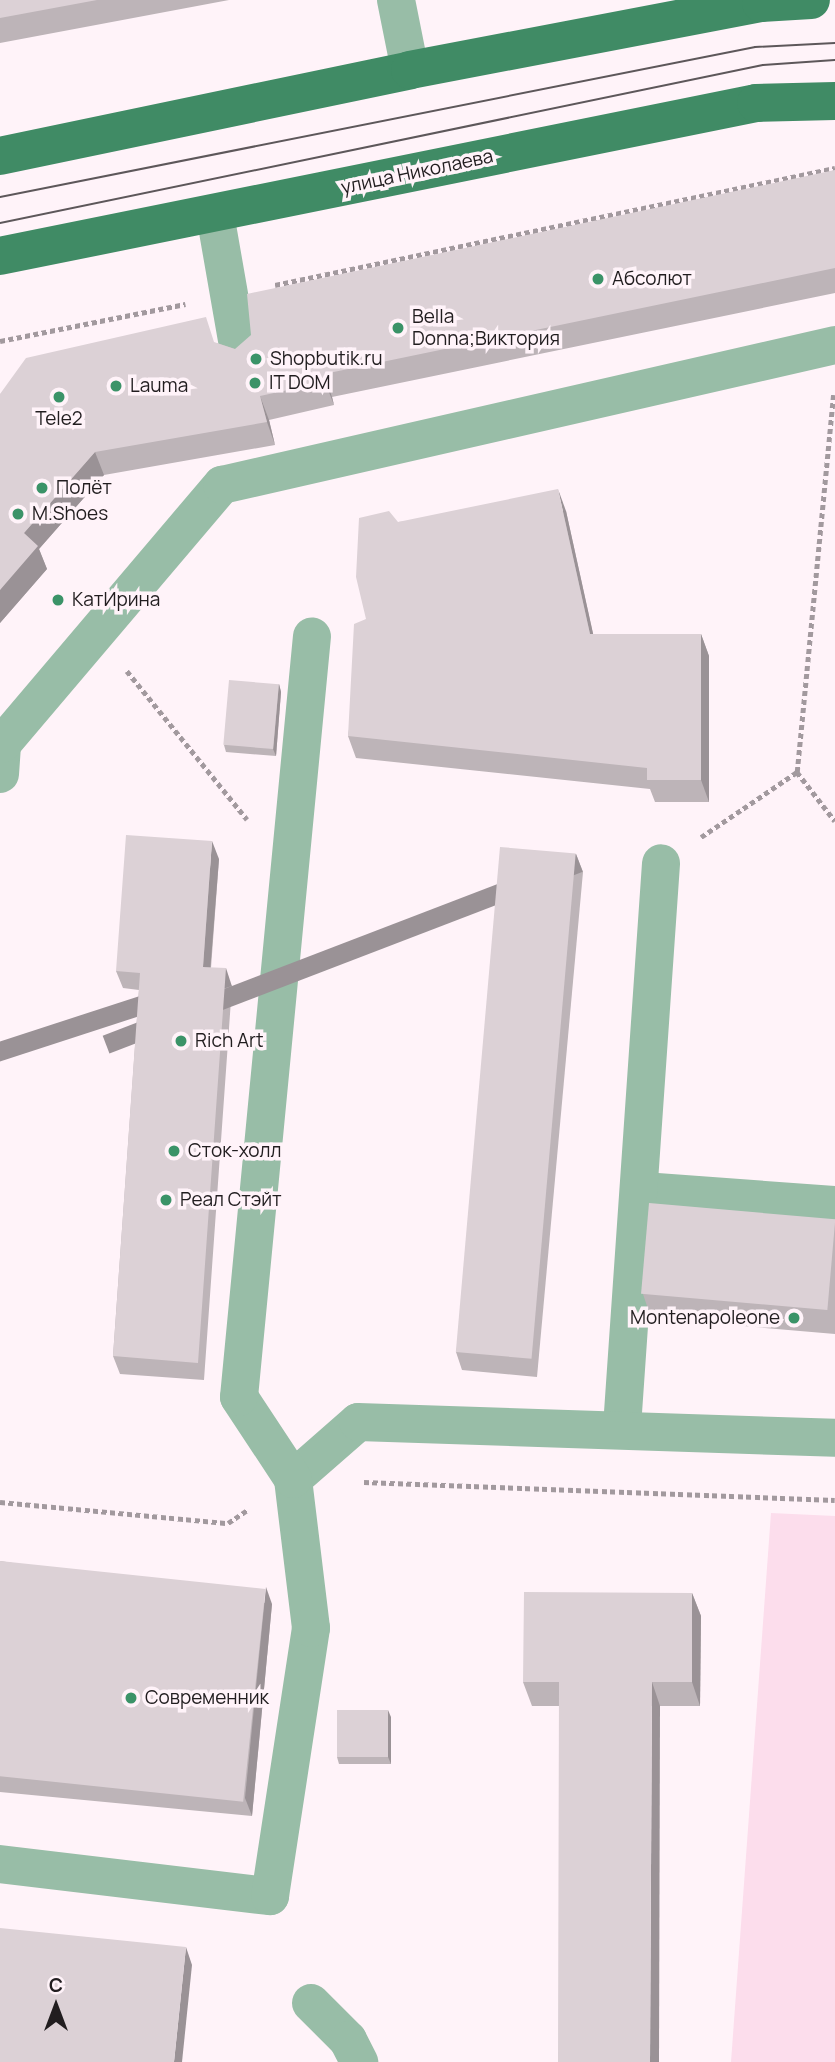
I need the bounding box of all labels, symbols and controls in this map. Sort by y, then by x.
street label: улица Николаева [339,145,495,199]
place label: Абсолют [612,268,692,290]
marker: Абсолют [590,271,606,287]
place label: Bella Donna;Виктория [412,306,560,350]
marker: Bella Donna;Виктория [390,320,406,336]
place label: Shopbutik.ru [270,348,382,370]
marker: Shopbutik.ru [248,351,264,367]
place label: IT DOM [269,372,331,394]
place label: Lauma [130,375,188,397]
marker: IT DOM [247,375,263,391]
marker: Lauma [108,378,124,394]
marker: Tele2 [51,389,67,405]
place label: Tele2 [35,408,83,430]
place label: Полёт [56,477,112,499]
marker: Полёт [34,480,50,496]
place label: M.Shoes [32,503,108,525]
marker: M.Shoes [10,506,26,522]
place label: КатИрина [72,589,160,611]
marker: КатИрина [50,592,66,608]
place label: Rich Art [195,1030,264,1052]
marker: Rich Art [173,1033,189,1049]
place label: Сток-холл [188,1140,281,1162]
marker: Сток-холл [166,1143,182,1159]
place label: Реал Стэйт [180,1189,282,1211]
marker: Реал Стэйт [158,1192,174,1208]
place label: Montenapoleone [630,1307,780,1329]
marker: Montenapoleone [786,1310,802,1326]
place label: Современник [145,1687,269,1709]
marker: Современник [123,1690,139,1706]
north arrow [21,1971,91,2041]
text: С [49,1972,63,1998]

